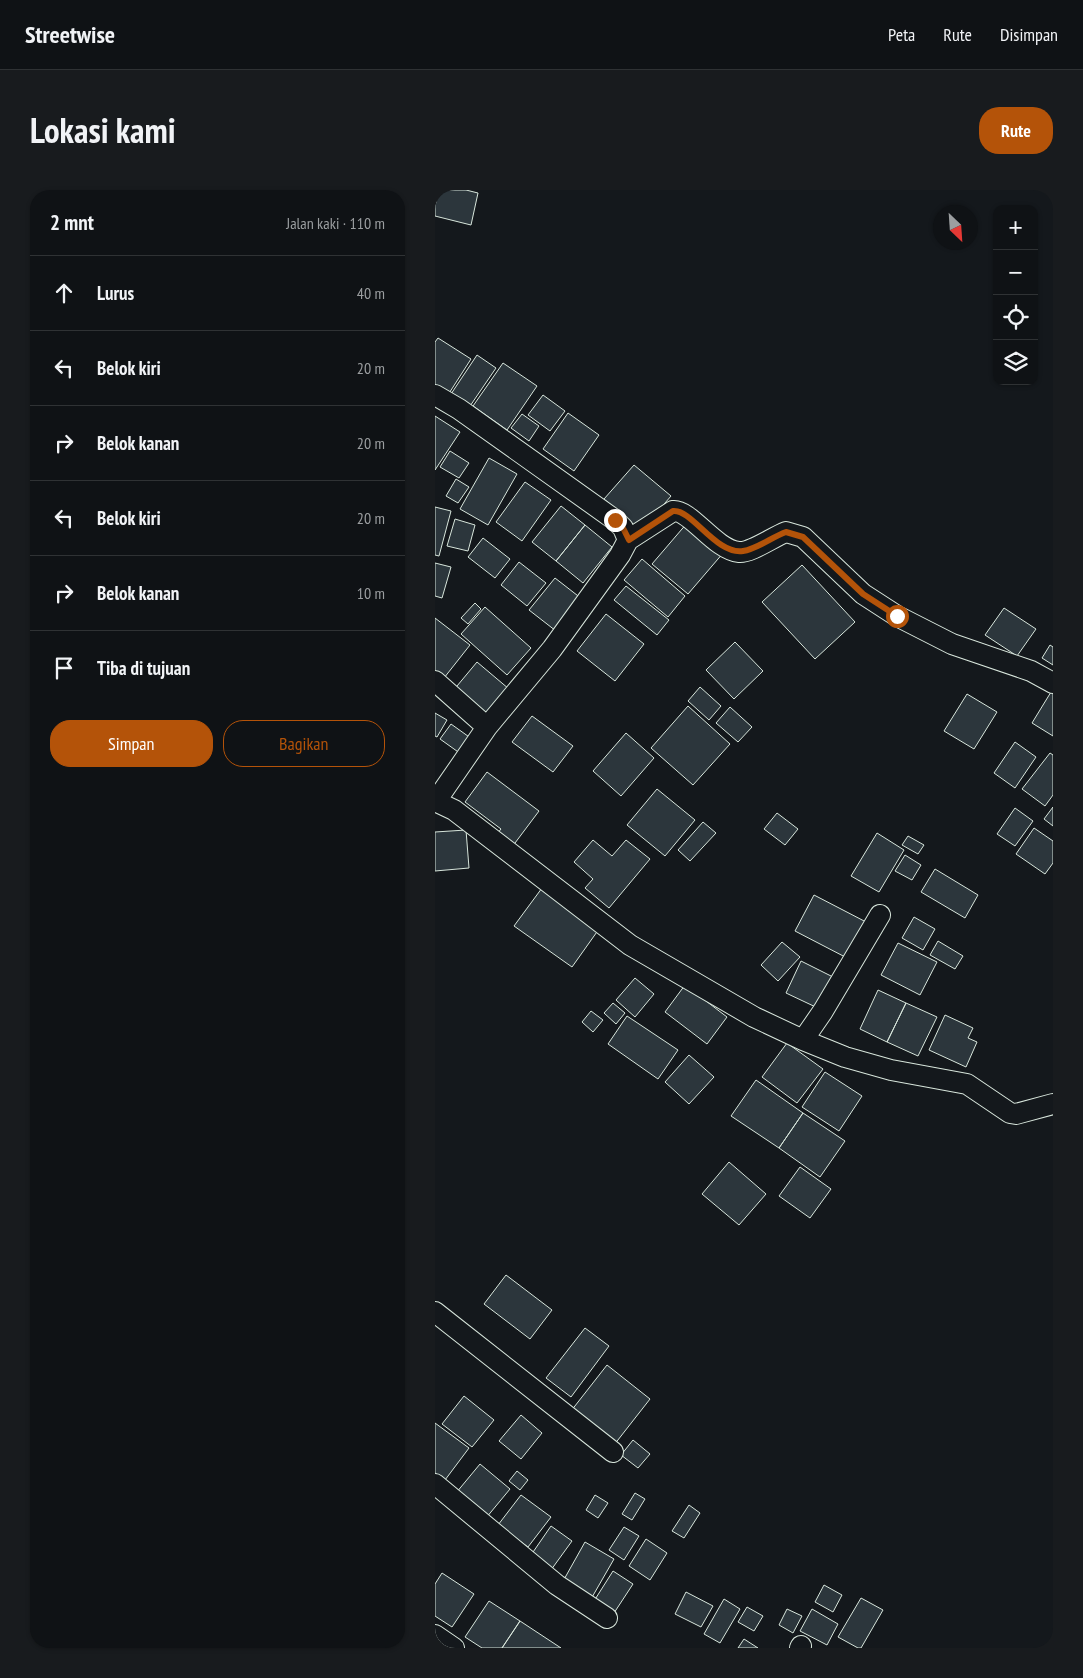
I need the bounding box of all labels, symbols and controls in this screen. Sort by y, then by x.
text: Streetwise [25,19,115,50]
text: Peta [888,23,915,46]
text: Rute [943,23,972,46]
text: Disimpan [1000,23,1058,46]
text: Lokasi kami [30,107,176,153]
button: Rute [979,107,1053,154]
north arrow [933,205,978,250]
map controls [993,205,1038,385]
button: + [993,205,1038,250]
text: 2 mnt [50,209,94,236]
text: Jalan kaki · 110 m [286,213,385,233]
button: − [993,250,1038,295]
icon: ahead [50,279,78,307]
text: Lurus [97,281,134,305]
text: 40 m [357,283,385,303]
button: locate [993,295,1038,340]
button: layers [993,340,1038,385]
icon: left [50,354,78,382]
text: Belok kiri [97,356,161,380]
text: 20 m [357,358,385,378]
icon: right [50,429,78,457]
text: Belok kanan [97,431,179,455]
text: 20 m [357,433,385,453]
icon: left [50,504,78,532]
text: Belok kiri [97,506,161,530]
text: 20 m [357,508,385,528]
route end [604,509,627,532]
icon: right [50,579,78,607]
text: Belok kanan [97,581,179,605]
text: 10 m [357,583,385,603]
route start [886,605,909,628]
icon: arrive [50,654,78,682]
text: Tiba di tujuan [97,656,190,680]
button: Simpan [50,720,213,767]
button: Bagikan [223,720,385,767]

